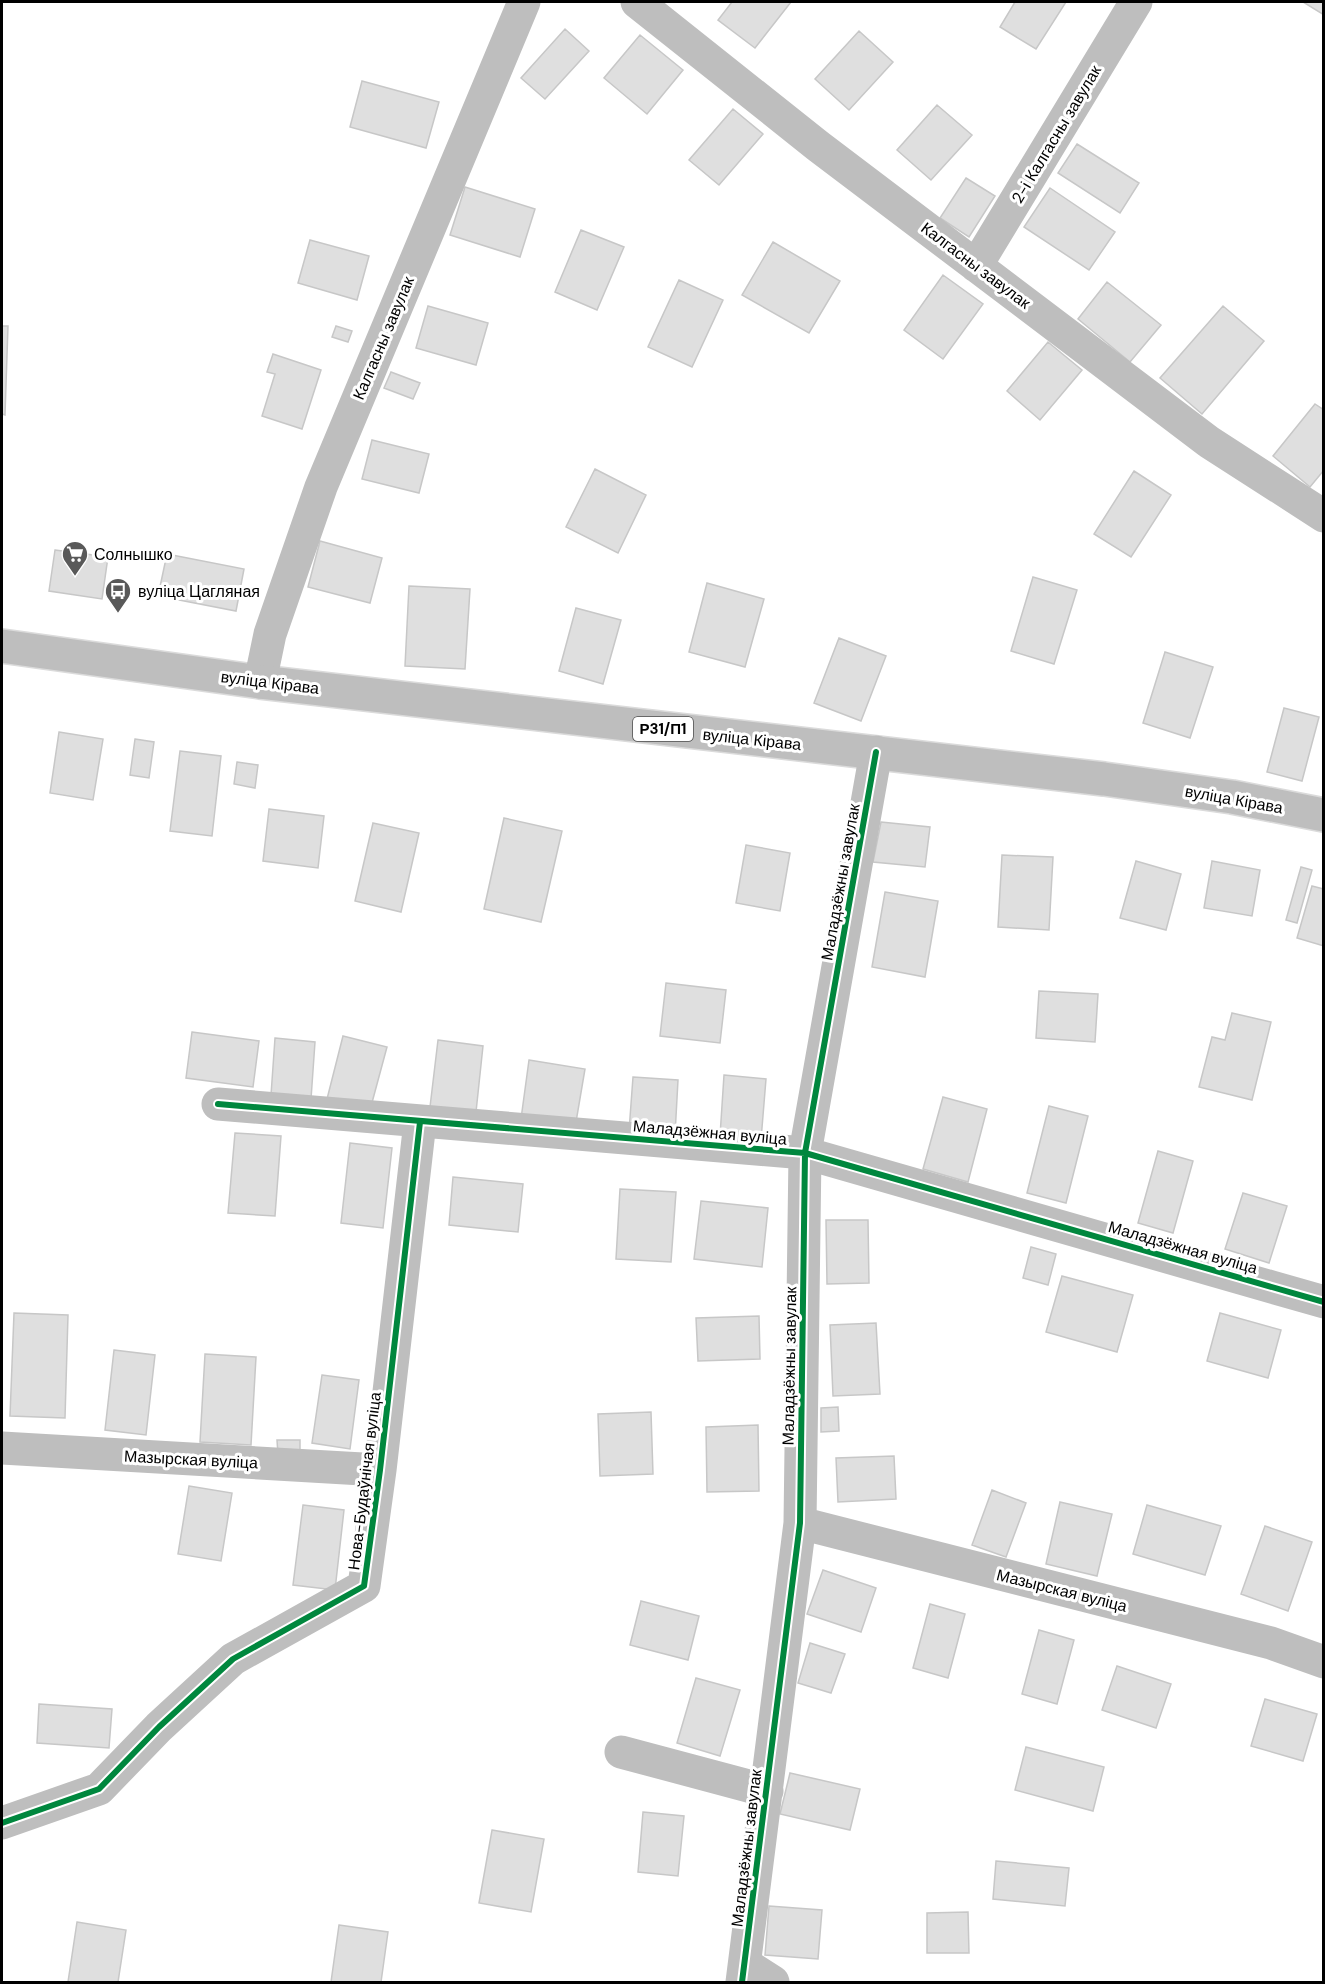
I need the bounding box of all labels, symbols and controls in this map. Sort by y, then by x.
street label: 2-і Калгасны завулак [1007,61,1106,207]
street label: Калгасны завулак [917,217,1035,314]
street label: Калгасны завулак [348,273,419,403]
supermarket icon: Солнышко [60,539,90,577]
place label: Солнышко [94,544,173,565]
bus stop icon: вуліца Цагляная [103,576,133,614]
place label: вуліца Цагляная [138,581,260,602]
street label: вуліца Кірава [220,666,320,699]
road number: Р31/П1 [633,717,693,741]
street label: вуліца Кірава [702,724,802,755]
street label: вуліца Кірава [1183,781,1285,818]
street label: Маладзёжны завулак [816,801,865,962]
street label: Маладзёжная вуліца [632,1115,788,1150]
street label: Маладзёжная вуліца [1106,1216,1260,1279]
street label: Маладзёжны завулак [778,1285,801,1446]
street label: Нова-Будаўнічая вуліца [343,1391,386,1571]
street label: Мазырская вуліца [124,1446,258,1473]
street label: Мазырская вуліца [994,1564,1129,1617]
street label: Маладзёжны завулак [726,1767,767,1928]

